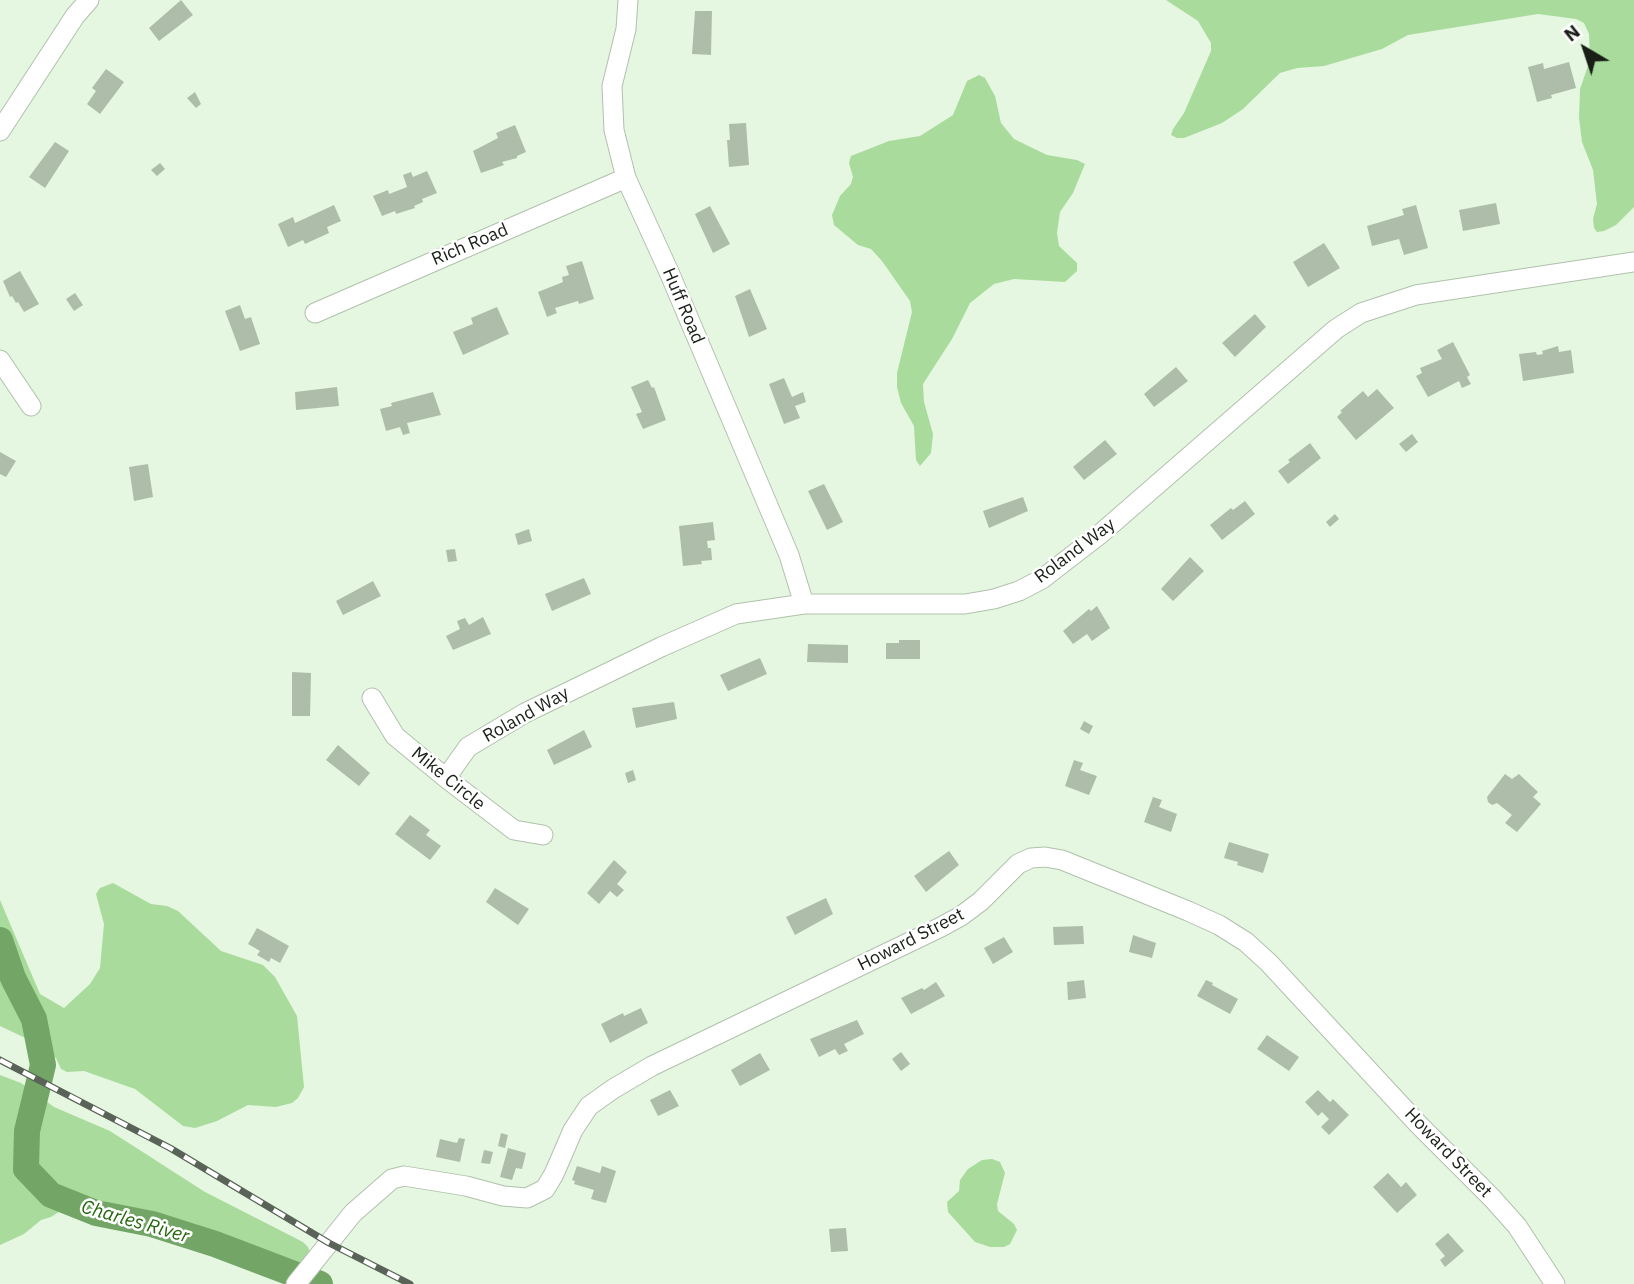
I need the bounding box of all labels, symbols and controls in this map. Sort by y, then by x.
north arrow [1550,14,1620,84]
text: N [1559,19,1585,46]
street label: Rich Road [429,219,511,271]
street label: Huff Road [657,265,709,347]
street label: Roland Way [1031,514,1119,588]
street label: Roland Way [479,682,573,748]
street label: Mike Circle [407,743,489,815]
street label: Howard Street [854,904,968,976]
street label: Howard Street [1400,1104,1496,1202]
water label: Charles River [79,1196,191,1248]

